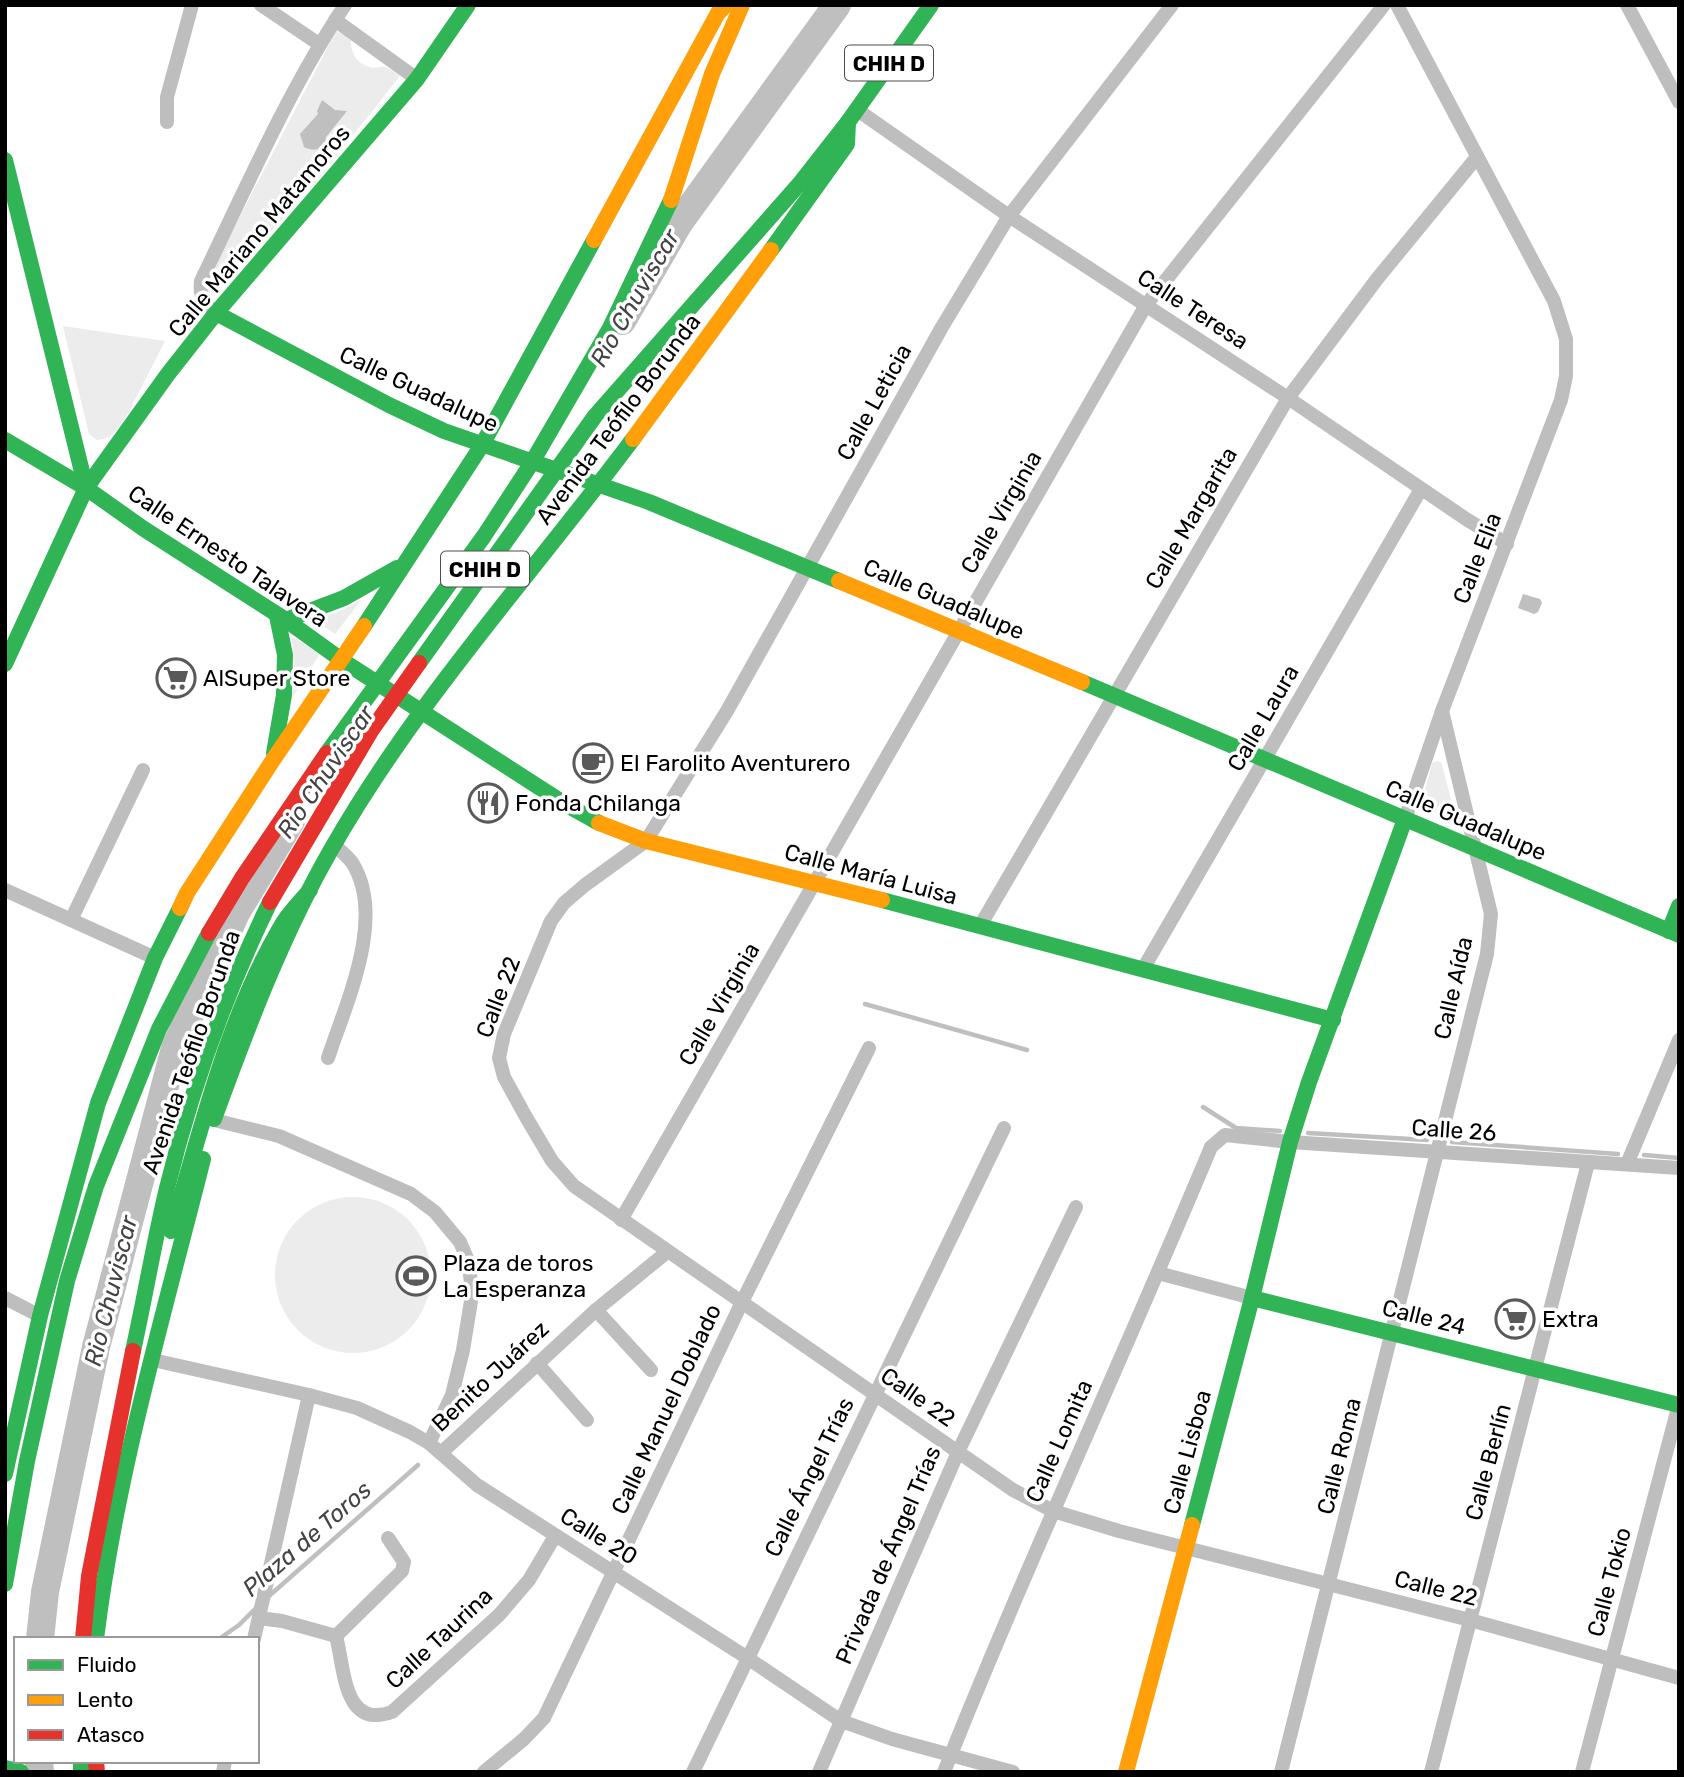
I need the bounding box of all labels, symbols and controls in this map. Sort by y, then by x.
road number: CHIH D [845,46,933,80]
street label: Calle Mariano Matamoros [162,119,356,343]
water label: Rio Chuviscar [584,224,686,372]
street label: Calle Teresa [1132,263,1254,355]
street label: Avenida Teófilo Borunda [530,308,706,530]
street label: Calle Leticia [831,339,917,465]
street label: Calle Guadalupe [335,340,503,438]
street label: Calle Margarita [1139,442,1243,594]
street label: Calle Virginia [954,445,1048,579]
street label: Calle Ernesto Talavera [123,479,333,633]
street label: Calle Elia [1447,508,1507,608]
road number: CHIH D [441,552,529,586]
street label: Calle Guadalupe [859,552,1029,646]
supermarket icon: AlSuper Store [155,657,197,699]
street label: Calle Laura [1221,660,1305,776]
place label: AlSuper Store [203,664,351,692]
water label: Rio Chuviscar [271,700,381,844]
cafe icon: El Farolito Aventurero [572,742,614,784]
place label: El Farolito Aventurero [620,749,850,777]
street label: Calle Guadalupe [1381,773,1551,867]
restaurant icon: Fonda Chilanga [467,782,509,824]
place label: Fonda Chilanga [515,789,681,817]
street label: Calle María Luisa [782,837,960,911]
street label: Avenida Teófilo Borunda [136,926,246,1178]
street label: Calle Aída [1428,934,1478,1042]
street label: Calle Virginia [672,937,766,1071]
street label: Calle 22 [470,952,526,1042]
street label: Calle 26 [1411,1113,1497,1147]
water label: Rio Chuviscar [79,1212,143,1369]
place label: Plaza de toros La Esperanza [443,1249,593,1303]
sports icon: Plaza de toros La Esperanza [395,1255,437,1297]
street label: Calle 24 [1379,1293,1469,1341]
supermarket icon: Extra [1494,1298,1536,1340]
street label: Calle Manuel Doblado [605,1300,727,1518]
place label: Extra [1542,1305,1599,1333]
street label: Benito Juárez [426,1315,554,1437]
street label: Calle 22 [875,1361,961,1433]
street label: Calle Lomita [1020,1375,1098,1507]
street label: Calle Lisboa [1157,1387,1217,1517]
street label: Calle Ángel Trías [758,1393,860,1561]
street label: Calle Roma [1311,1395,1367,1517]
street label: Calle Berlín [1459,1401,1517,1523]
street label: Privada de Ángel Trías [829,1442,947,1668]
water label: Plaza de Toros [237,1476,377,1602]
street label: Calle 20 [555,1501,643,1571]
street label: Calle Tokio [1581,1524,1637,1640]
street label: Calle 22 [1392,1564,1480,1612]
street label: Calle Taurina [380,1581,498,1695]
legend [14,1637,259,1763]
text: Fluido [77,1652,137,1677]
text: Lento [77,1687,133,1712]
text: Atasco [77,1722,145,1747]

